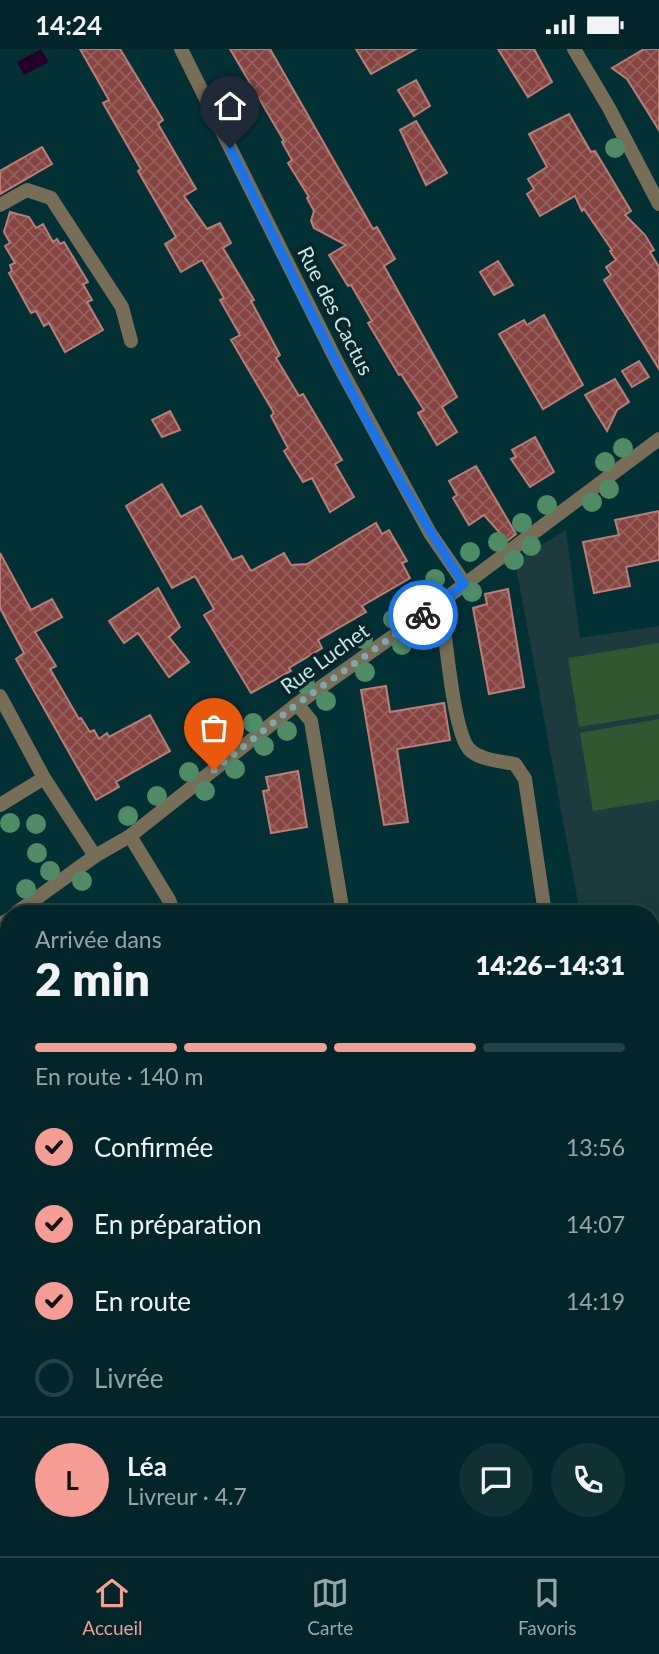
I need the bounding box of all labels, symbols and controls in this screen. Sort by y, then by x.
text: 14:24 [35,9,102,41]
pin [200,76,260,148]
icon: home [211,87,249,125]
street label: Rue des Cactus [293,242,379,379]
courier [388,580,458,650]
icon: bike [404,596,442,634]
street label: Rue Luchet [275,617,374,698]
pin [184,698,244,770]
icon: bag [195,709,233,747]
text: Arrivée dans [35,925,162,953]
text: 14:26–14:31 [475,949,625,981]
text: 2 min [35,951,150,1006]
text: En route · 140 m [35,1062,203,1090]
icon: check [35,1128,73,1166]
text: Confirmée [94,1131,213,1163]
text: 13:56 [566,1133,625,1161]
icon: check [35,1205,73,1243]
text: En préparation [94,1208,262,1240]
text: 14:07 [566,1210,625,1238]
icon: check [35,1282,73,1320]
text: En route [94,1285,191,1317]
text: 14:19 [566,1287,625,1315]
text: Livrée [94,1362,163,1394]
button: chat [459,1443,533,1517]
button: phone [551,1443,625,1517]
text: Léa [127,1450,167,1482]
text: L [65,1464,79,1496]
text: Livreur · 4.7 [127,1482,247,1510]
tab: Accueil [82,1574,143,1639]
tab: Carte [307,1574,353,1639]
tab: Favoris [518,1574,577,1639]

